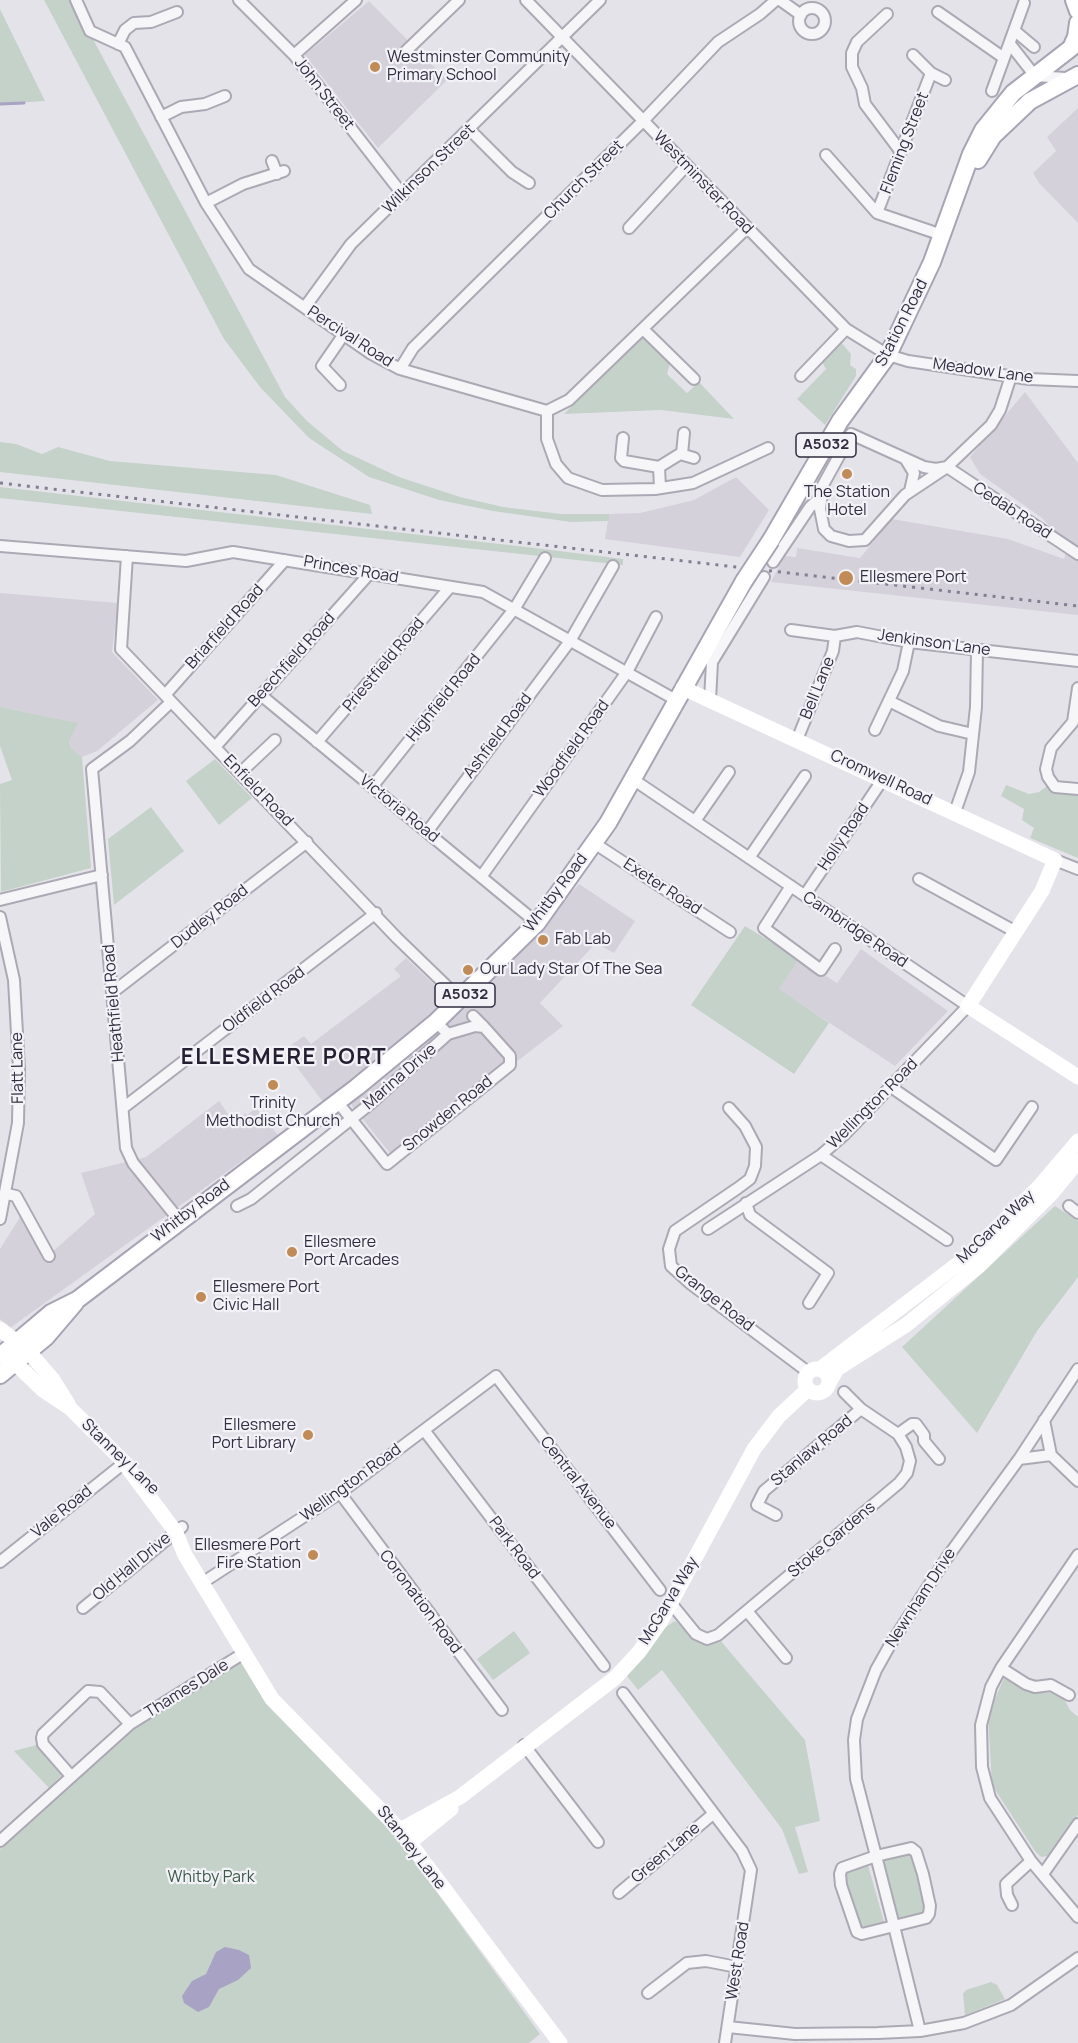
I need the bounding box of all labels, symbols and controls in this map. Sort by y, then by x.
place label: Westminster Community Primary School [387,48,570,86]
street label: John Street [290,54,358,134]
marker: Westminster Community Primary School [368,60,382,74]
street label: Fleming Street [877,89,933,197]
street label: Wilkinson Street [379,120,479,218]
street label: Westminster Road [649,128,757,238]
street label: Church Street [540,136,628,224]
street label: Station Road [872,276,932,370]
street label: Percival Road [304,302,396,372]
street label: Meadow Lane [931,354,1035,388]
road number: A5032 [796,433,856,457]
marker: The Station Hotel [840,467,854,481]
street label: Cedab Road [969,479,1055,543]
place label: The Station Hotel [804,483,890,521]
street label: Princes Road [302,552,400,588]
place label: Ellesmere Port [860,568,967,588]
marker: Ellesmere Port [837,569,855,587]
street label: Briarfield Road [182,581,268,673]
street label: Beechfield Road [245,609,339,711]
street label: Priestfield Road [339,614,429,716]
street label: Jenkinson Lane [876,626,992,660]
street label: Highfield Road [403,650,485,746]
street label: Bell Lane [797,654,839,722]
street label: Ashfield Road [460,690,536,782]
street label: Woodfield Road [530,697,614,801]
street label: Cromwell Road [827,746,935,810]
street label: Enfield Road [219,751,297,831]
street label: Victoria Road [355,771,443,847]
street label: Holly Road [814,800,874,874]
street label: Whitby Road [520,850,592,936]
street label: Exeter Road [619,855,705,919]
street label: Dudley Road [168,881,252,953]
street label: Cambridge Road [799,888,911,972]
place label: Fab Lab [555,930,611,950]
marker: Fab Lab [536,933,550,947]
street label: Heathfield Road [99,943,129,1063]
place label: Our Lady Star Of The Sea [480,960,662,980]
street label: Oldfield Road [219,963,309,1037]
marker: Our Lady Star Of The Sea [461,963,475,977]
road number: A5032 [435,983,495,1007]
street label: Flatt Lane [8,1032,28,1104]
street label: Marina Drive [359,1040,441,1114]
district label: ELLESMERE PORT [181,1045,387,1071]
street label: Wellington Road [824,1055,922,1153]
street label: Snowden Road [399,1072,497,1156]
marker: Trinity Methodist Church [266,1078,280,1092]
place label: Trinity Methodist Church [206,1094,340,1132]
street label: Whitby Road [148,1175,234,1247]
street label: McGarva Way [953,1186,1039,1268]
place label: Ellesmere Port Arcades [304,1233,399,1271]
marker: Ellesmere Port Arcades [285,1245,299,1259]
street label: Grange Road [671,1262,757,1336]
place label: Ellesmere Port Civic Hall [213,1278,320,1316]
marker: Ellesmere Port Civic Hall [194,1290,208,1304]
street label: Stanlaw Road [767,1411,857,1491]
street label: Stanney Lane [77,1415,163,1499]
place label: Ellesmere Port Library [212,1416,296,1454]
marker: Ellesmere Port Library [301,1428,315,1442]
street label: Central Avenue [536,1433,620,1533]
street label: Wellington Road [297,1440,405,1526]
street label: Vale Road [28,1482,96,1542]
street label: Stoke Gardens [784,1498,880,1582]
street label: Park Road [484,1513,544,1583]
street label: Old Hall Drive [89,1529,175,1605]
place label: Ellesmere Port Fire Station [194,1536,301,1574]
street label: Newnham Drive [882,1545,960,1651]
street label: Coronation Road [375,1546,465,1658]
marker: Ellesmere Port Fire Station [306,1548,320,1562]
street label: McGarva Way [635,1554,703,1648]
street label: Thames Dale [142,1656,232,1722]
street label: Stanney Lane [372,1802,450,1894]
street label: Green Lane [628,1819,704,1887]
park label: Whitby Park [167,1868,255,1888]
street label: West Road [722,1920,754,2002]

